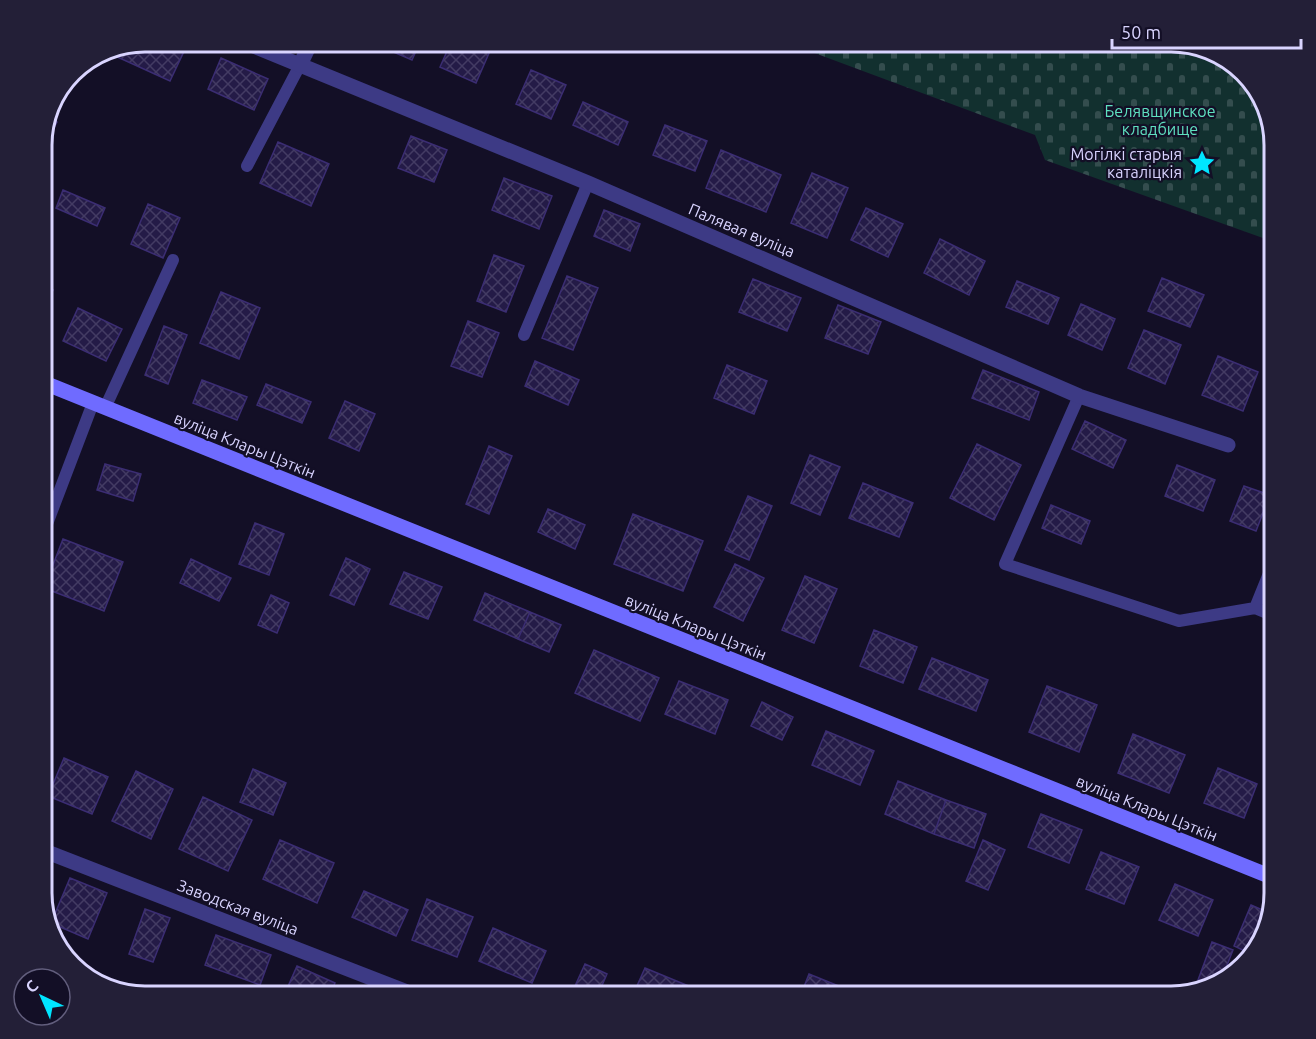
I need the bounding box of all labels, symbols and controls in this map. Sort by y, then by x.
scale bar [1112,12,1301,50]
text: 50 m [1121,22,1161,42]
park label: Белявщинское кладбище [1105,102,1215,138]
place label: Могілкі старыя каталіцкія [1070,145,1182,181]
place icon: Могілкі старыя каталіцкія [1187,148,1217,178]
street label: Палявая вуліца [686,200,798,260]
street label: вуліца Клары Цэткін [172,408,318,482]
street label: вуліца Клары Цэткін [623,590,769,664]
street label: вуліца Клары Цэткін [1074,771,1220,845]
street label: Заводская вуліца [175,876,301,938]
north arrow [12,967,72,1027]
text: С [22,976,42,996]

